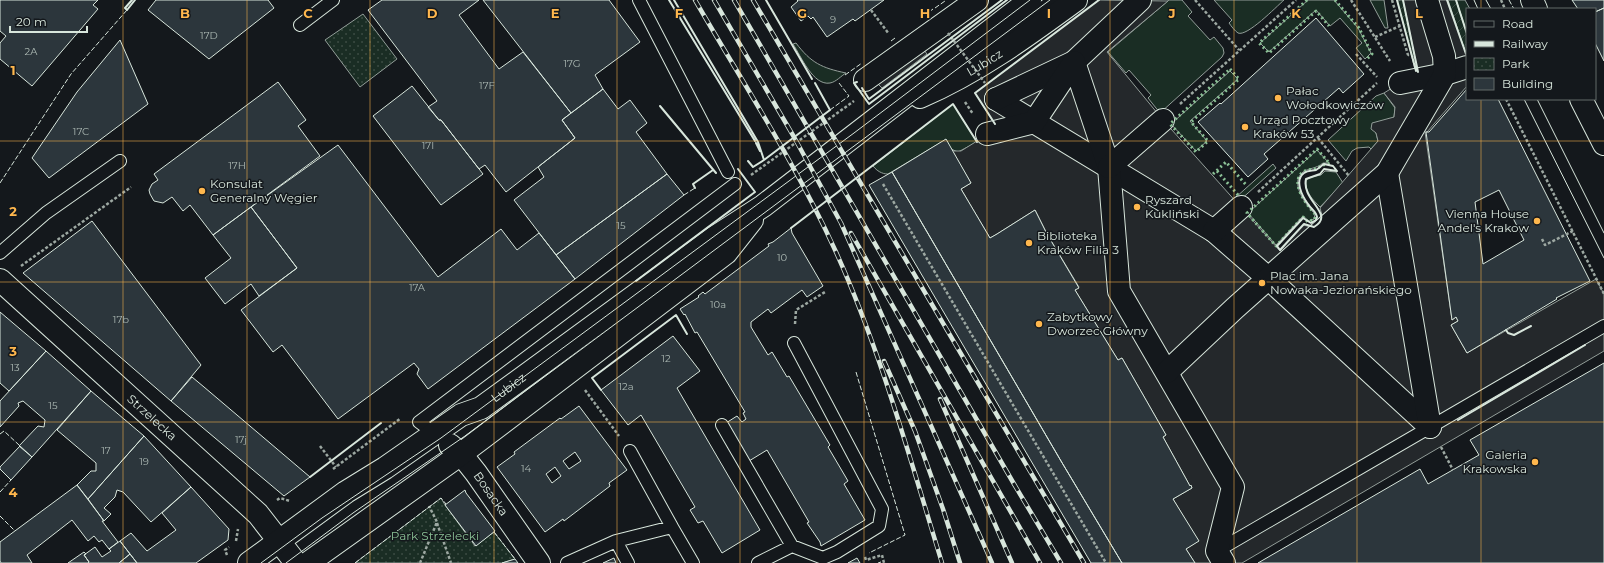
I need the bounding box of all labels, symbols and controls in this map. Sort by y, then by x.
text: B [180,5,190,21]
text: C [303,5,313,21]
text: D [427,5,438,21]
text: E [551,5,560,21]
text: F [675,5,683,21]
text: G [797,5,807,21]
text: H [920,5,930,21]
text: I [1047,5,1051,21]
text: J [1167,5,1176,21]
text: K [1291,5,1301,21]
text: L [1415,5,1423,21]
scale bar [10,8,87,34]
legend [1466,8,1596,100]
house number: 9 [830,13,836,26]
text: 20 m [16,14,47,29]
text: Road [1502,16,1533,31]
house number: 17D [200,29,218,42]
text: Railway [1502,36,1548,51]
house number: 2A [25,45,38,58]
street label: Lubicz [964,46,1005,79]
text: Park [1502,56,1530,71]
house number: 17G [563,57,581,70]
text: 1 [10,62,16,78]
text: Building [1502,76,1553,91]
house number: 17F [479,79,495,92]
place label: Pałac Wołodkowiczów [1286,83,1384,112]
marker: Pałac Wołodkowiczów [1273,93,1283,103]
place label: Urząd Pocztowy Kraków 53 [1253,112,1350,141]
marker: Urząd Pocztowy Kraków 53 [1240,122,1250,132]
house number: 17C [73,125,89,138]
house number: 17I [422,139,434,152]
house number: 17H [228,159,246,172]
place label: Konsulat Generalny Węgier [210,176,318,205]
marker: Konsulat Generalny Węgier [197,186,207,196]
place label: Ryszard Kukliński [1145,192,1199,221]
marker: Ryszard Kukliński [1132,202,1142,212]
text: 2 [9,203,17,219]
place label: Vienna House Andel's Krakow [1438,206,1529,235]
marker: Vienna House Andel's Krakow [1532,216,1542,226]
house number: 15 [616,219,626,232]
place label: Biblioteka Kraków Filia 3 [1037,228,1119,257]
marker: Biblioteka Kraków Filia 3 [1024,238,1034,248]
house number: 10 [777,251,787,264]
place label: Plac im. Jana Nowaka-Jeziorańskiego [1270,268,1412,297]
marker: Plac im. Jana Nowaka-Jeziorańskiego [1257,278,1267,288]
house number: 17A [409,281,426,294]
house number: 10a [710,298,726,311]
place label: Zabytkowy Dworzec Główny [1047,309,1148,338]
house number: 17b [113,313,129,326]
marker: Zabytkowy Dworzec Główny [1034,319,1044,329]
text: 3 [8,343,17,359]
house number: 12 [661,352,671,365]
house number: 13 [10,361,20,374]
street label: Lubicz [488,370,529,405]
house number: 12a [618,380,634,393]
street label: Strzelecka [124,391,180,444]
house number: 15 [48,399,58,412]
house number: 17j [235,433,247,446]
house number: 17 [101,444,111,457]
place label: Galeria Krakowska [1462,447,1527,476]
house number: 19 [139,455,149,468]
marker: Galeria Krakowska [1530,457,1540,467]
house number: 14 [521,462,531,475]
street label: Bosacka [470,469,512,519]
text: 4 [9,484,18,500]
park label: Park Strzelecki [391,528,479,543]

